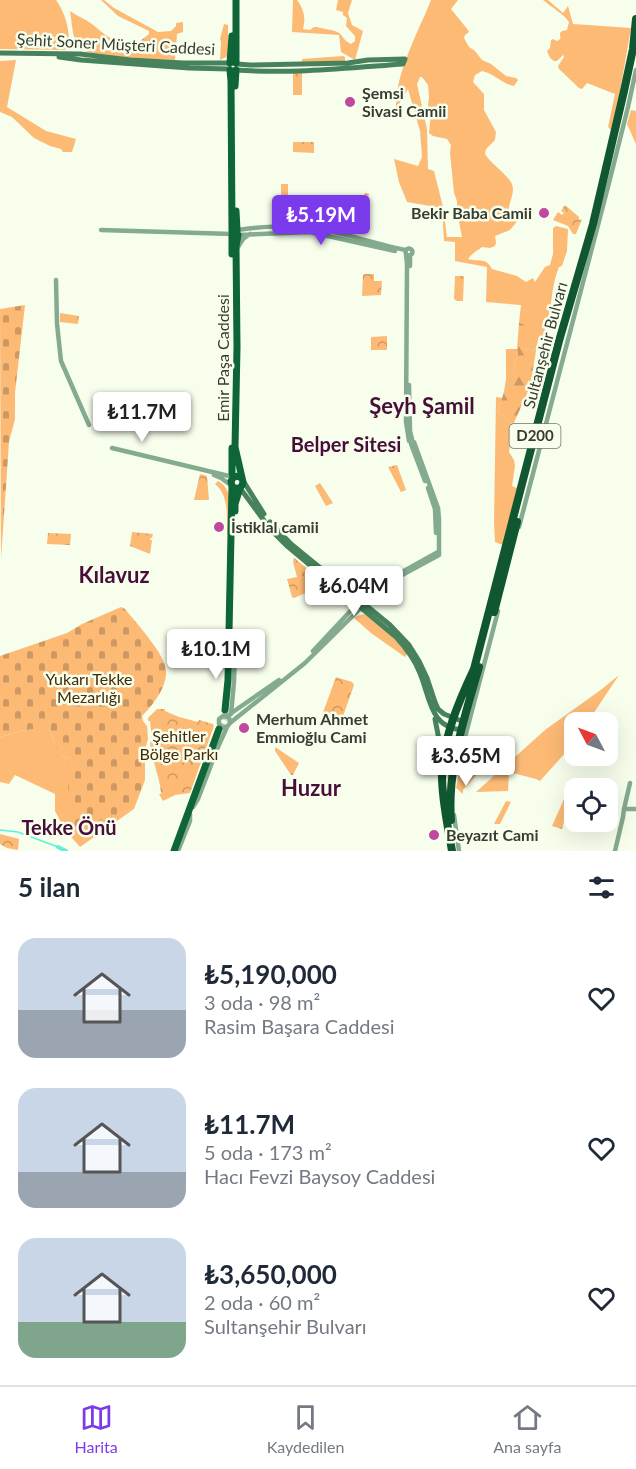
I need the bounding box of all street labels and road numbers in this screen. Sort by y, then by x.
street label: Şehit Soner Müşteri Caddesi [16,29,216,58]
street label: Sultanşehir Bulvarı [518,280,571,410]
street label: Emir Paşa Caddesi [213,294,232,422]
road number: D200 [510,424,560,448]

